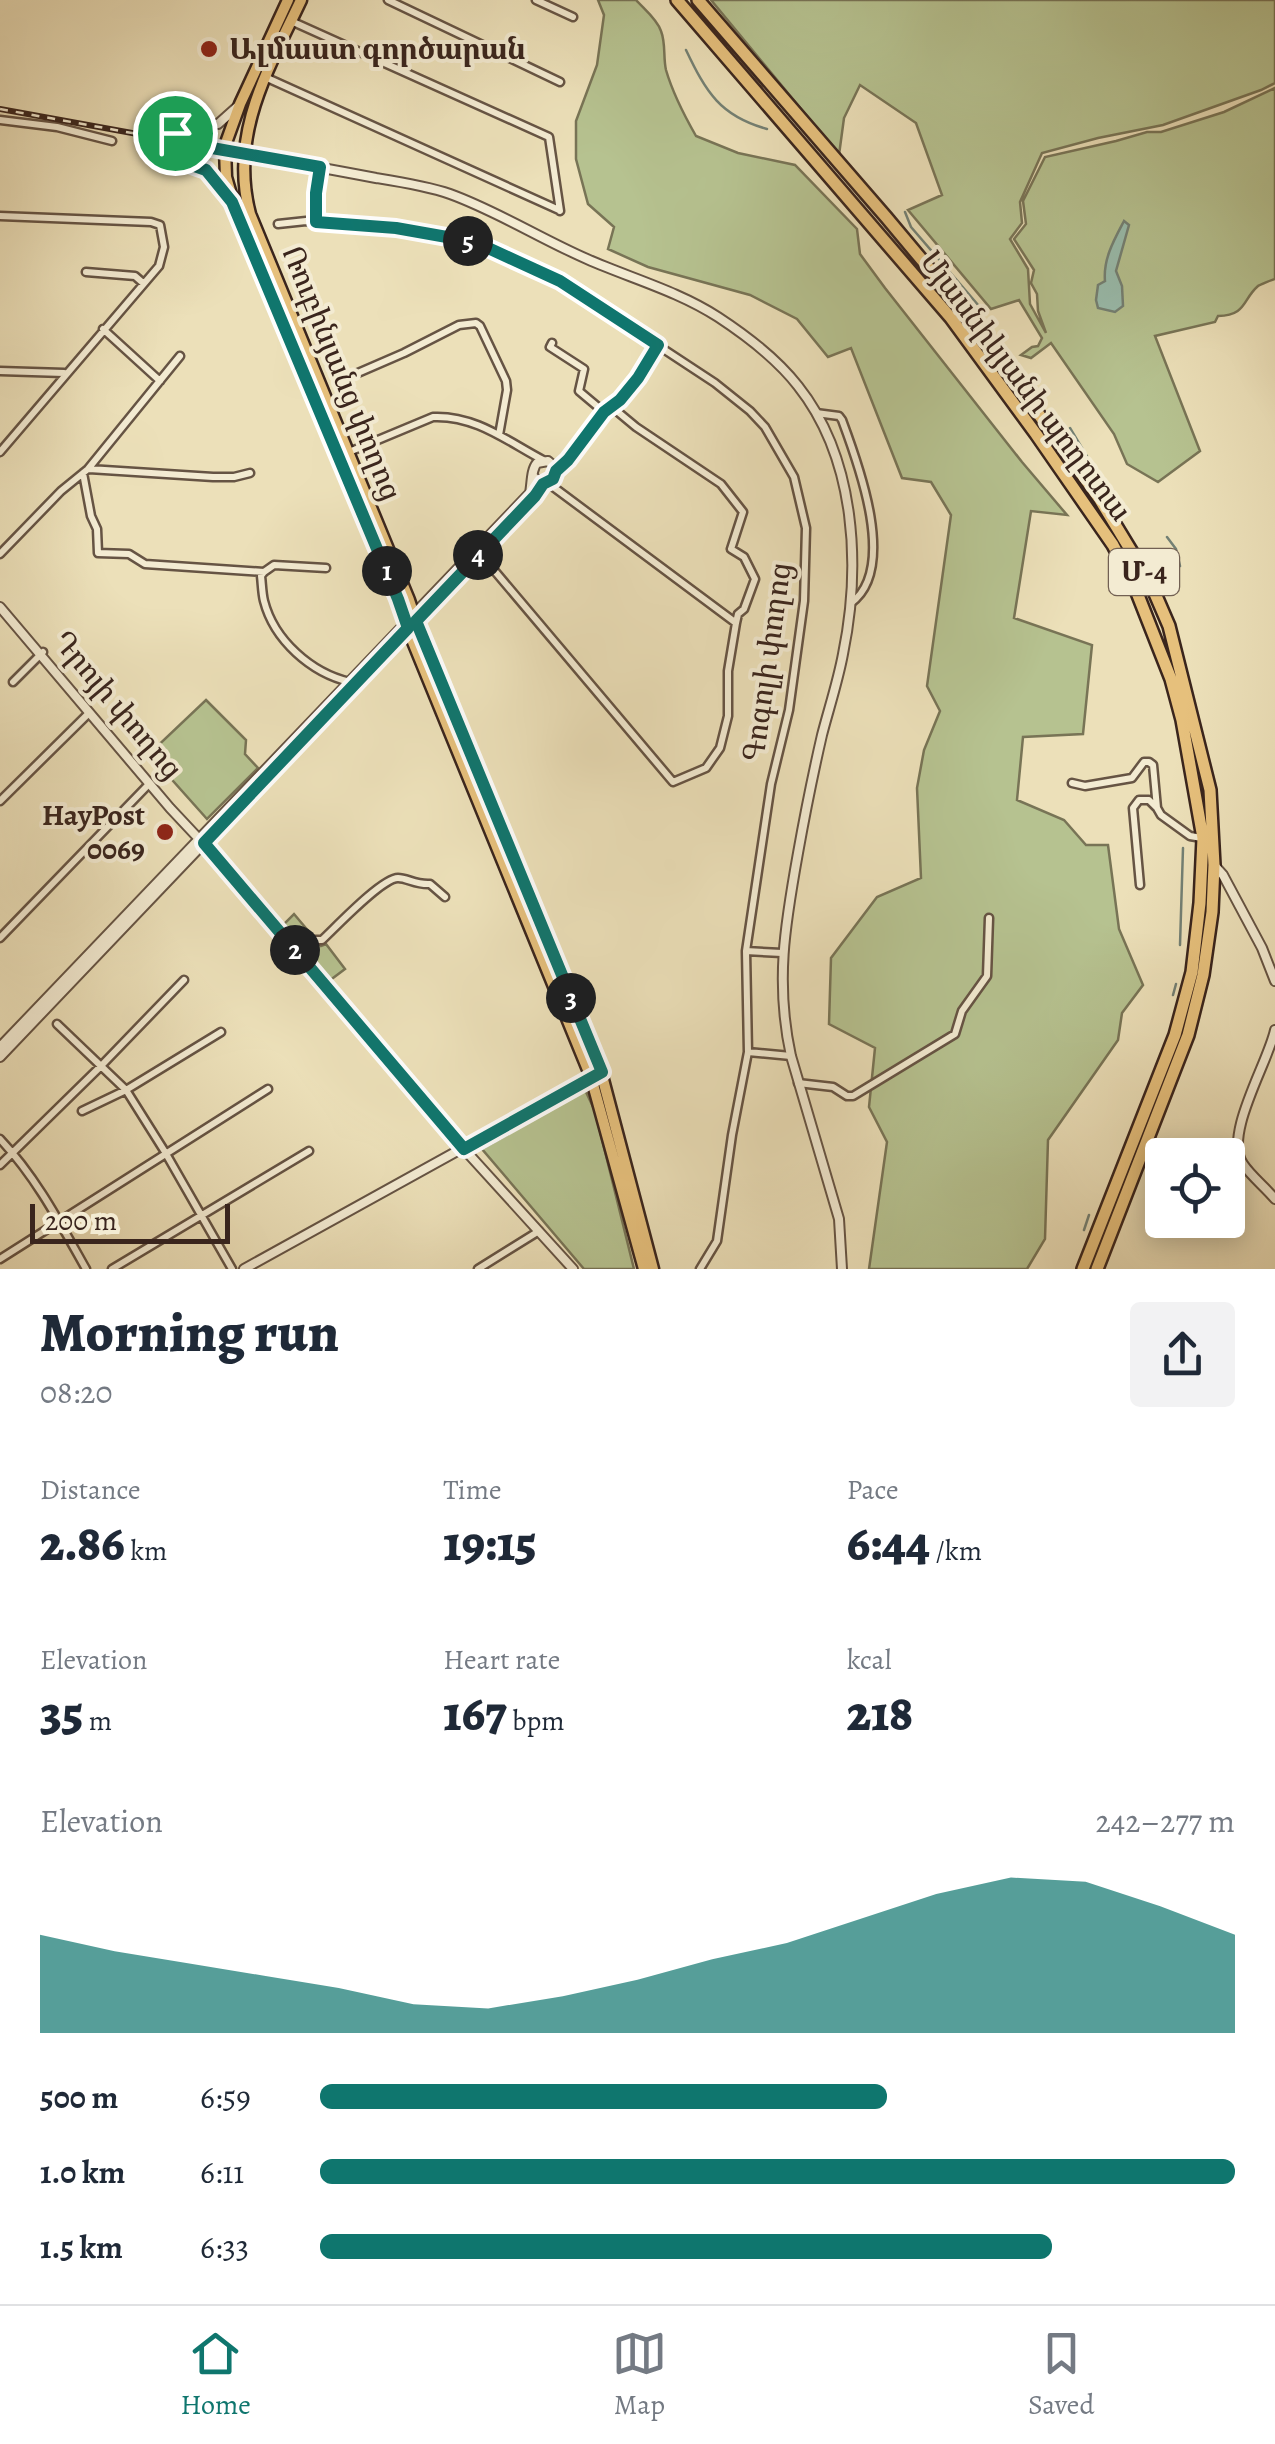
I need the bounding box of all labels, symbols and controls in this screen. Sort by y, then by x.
place label: Ալմաստ գործարան [229,29,526,69]
marker: Ալմաստ գործարան [198,38,220,60]
pin [133,91,218,176]
icon: arrive [148,106,203,161]
pin: 5 [443,216,493,266]
text: 5 [462,222,474,260]
street label: Ռուբինյանց փողոց [273,240,411,506]
street label: Մյասնիկյանի պողոտա [911,243,1141,529]
pin: 4 [453,530,503,580]
text: 4 [471,536,485,574]
pin: 1 [362,546,412,596]
road number: Մ-4 [1109,549,1179,595]
text: 1 [382,552,392,590]
street label: Գոգոլի փողոց [733,560,801,764]
street label: Դրոյի փողոց [44,622,192,788]
place label: HayPost 0069 [42,795,145,869]
marker: HayPost 0069 [154,821,176,843]
pin: 2 [270,925,320,975]
text: 2 [288,931,302,969]
pin: 3 [546,973,596,1023]
text: 3 [565,979,577,1017]
map controls [1145,1138,1245,1238]
button: locate [1145,1138,1245,1238]
scale bar [30,1199,230,1244]
text: 200 m [45,1202,117,1240]
text: Morning run [40,1295,339,1370]
button: share [1130,1302,1235,1407]
text: 08:20 [40,1370,112,1414]
text: Distance [40,1471,140,1509]
text: Time [443,1471,502,1509]
text: Pace [847,1471,899,1509]
text: 2.86 [40,1509,125,1577]
text: 19:15 [443,1509,536,1577]
text: 6:44 [847,1509,930,1577]
text: km [125,1532,167,1570]
text: /km [930,1532,982,1570]
text: Elevation [40,1641,147,1679]
text: Heart rate [443,1641,560,1679]
text: kcal [847,1641,892,1679]
text: 35 [40,1679,83,1747]
text: 167 [443,1679,507,1747]
text: 218 [847,1679,913,1747]
text: m [83,1702,112,1740]
text: bpm [507,1702,565,1740]
text: Elevation [40,1799,163,1843]
text: 242–277 m [1096,1799,1235,1843]
text: 500 m [40,2075,118,2119]
text: 6:59 [200,2075,251,2119]
text: 1.0 km [40,2150,125,2194]
text: 6:11 [200,2150,244,2194]
text: 1.5 km [40,2225,123,2269]
text: 6:33 [200,2225,249,2269]
tab: Home [181,2326,251,2424]
tab: Map [612,2326,667,2424]
tab: Saved [1028,2326,1094,2424]

